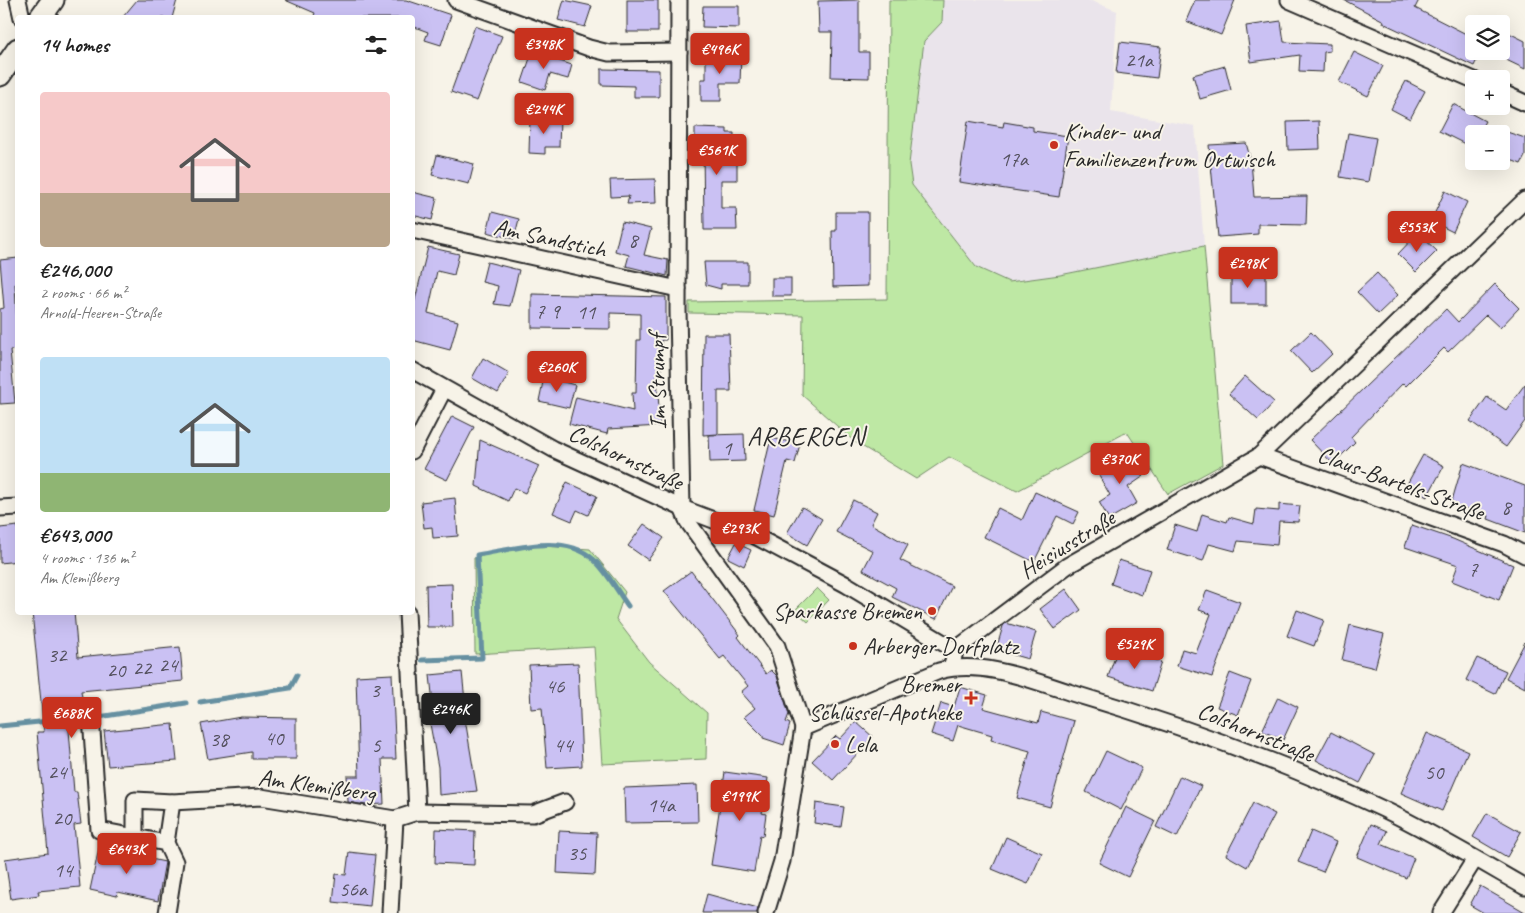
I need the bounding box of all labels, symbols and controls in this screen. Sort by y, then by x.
map controls [1465,15,1510,170]
button: layers [1465,15,1510,60]
pin: €348K [509,28,579,70]
icon: filters [362,31,390,59]
text: 14 homes [40,32,109,58]
pin: €496K [685,32,755,75]
text: €348K [526,34,562,54]
text: €496K [701,39,739,59]
house number: 21a [1125,47,1155,73]
button: + [1465,70,1510,115]
pin: €244K [509,92,579,135]
text: €244K [526,99,562,119]
place label: Kinder- und Familienzentrum Ortwisch [1064,116,1276,174]
icon: home [170,125,260,215]
button: − [1465,125,1510,170]
pin: €561K [682,134,752,176]
marker: Kinder- und Familienzentrum Ortwisch [1048,139,1060,151]
text: €561K [698,140,736,160]
house number: 17a [1000,146,1030,172]
pin: €553K [1382,210,1452,253]
street label: Am Sandstich [491,211,611,265]
text: €553K [1399,217,1435,237]
house number: 8 [628,227,640,253]
pin: €298K [1213,246,1283,289]
text: €298K [1230,253,1266,273]
text: €246,000 [40,257,111,283]
text: 2 rooms · 66 m² [40,283,126,303]
house number: 7 [535,298,546,324]
house number: 9 [550,298,561,324]
house number: 11 [577,299,597,325]
text: Arnold-Heeren-Straße [40,303,161,323]
street label: Im Strumpf [641,328,673,430]
pin: €260K [522,350,592,393]
text: €260K [538,357,576,377]
icon: home [170,390,260,480]
street label: Colshornstraße [564,417,690,497]
district label: ARBERGEN [747,420,868,453]
house number: 1 [722,435,733,461]
street label: Claus-Bartels-Straße [1314,439,1490,528]
pin: €370K [1085,442,1155,485]
text: €370K [1102,449,1138,469]
house number: 8 [1501,494,1513,520]
street label: Heisiusstraße [1014,502,1122,585]
pin: €293K [705,512,775,554]
text: €293K [722,518,758,538]
text: €643,000 [40,522,111,548]
text: 4 rooms · 136 m² [40,548,134,568]
house number: 7 [1468,556,1479,582]
text: Am Klemißberg [40,568,119,588]
place label: Sparkasse Bremen [773,596,922,626]
marker: Sparkasse Bremen [926,605,938,617]
pin: €529K [1100,628,1170,670]
place label: Arberger Dorfplatz [863,631,1021,661]
text: €529K [1117,634,1153,654]
marker: Arberger Dorfplatz [847,640,859,652]
house number: 32 [48,642,68,668]
house number: 24 [159,652,180,678]
house number: 22 [133,655,153,681]
house number: 20 [107,657,127,683]
place label: Bremer Schlüssel-Apotheke [809,669,963,727]
house number: 46 [546,673,565,699]
house number: 3 [370,677,381,703]
pin: €246K [416,692,486,735]
marker: Bremer Schlüssel-Apotheke [965,692,977,704]
street label: Colshornstraße [1193,695,1321,770]
pin: €688K [37,696,107,739]
text: €246K [432,699,470,719]
text: €688K [53,703,91,723]
house number: 40 [265,725,285,751]
house number: 38 [210,726,231,752]
place label: Lela [845,729,878,759]
house number: 5 [371,732,382,758]
house number: 44 [554,732,575,758]
marker: Lela [829,738,841,750]
house number: 24 [48,759,69,785]
house number: 50 [1425,759,1445,785]
street label: Am Klemißberg [256,762,379,808]
pin: €199K [705,780,775,822]
text: €199K [722,786,758,806]
house number: 14a [647,792,677,818]
house number: 20 [53,805,73,831]
pin: €643K [92,832,162,875]
text: €643K [108,839,146,859]
house number: 35 [568,840,588,866]
house number: 14 [54,857,75,883]
house number: 56a [339,876,369,902]

